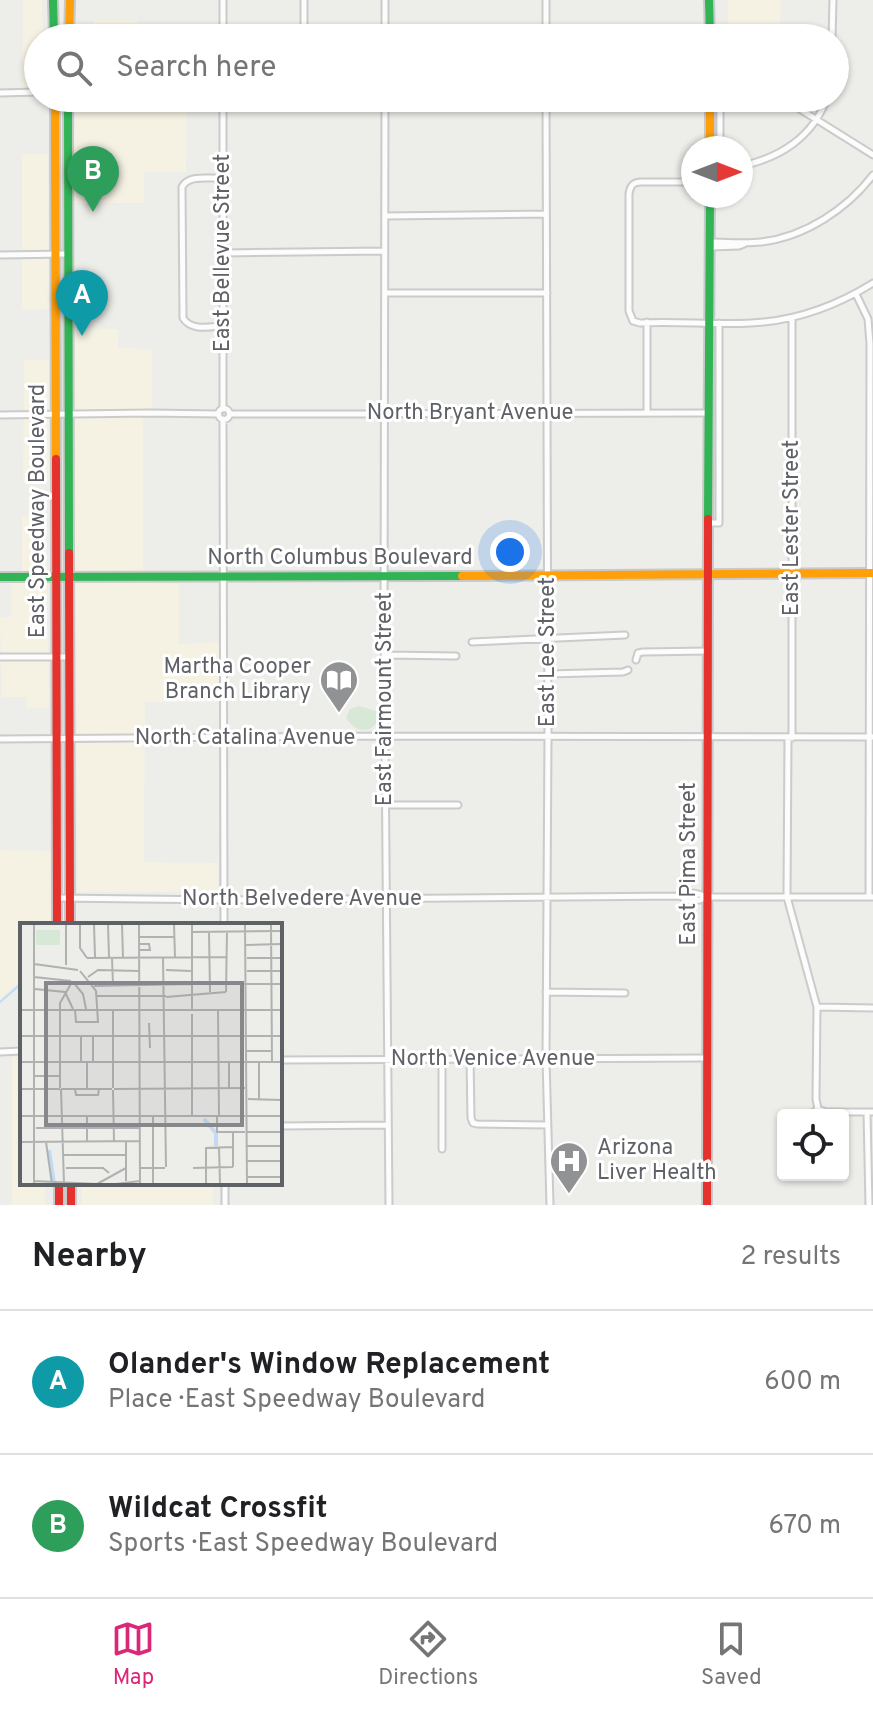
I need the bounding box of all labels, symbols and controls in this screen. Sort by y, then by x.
search box [24,24,849,112]
icon: search [52,46,96,90]
text: Search here [116,50,276,87]
north arrow [681,136,753,208]
pin: B [67,146,119,212]
street label: East Bellevue Street [210,154,237,352]
pin: A [56,270,108,336]
street label: East Speedway Boulevard [25,384,52,638]
street label: North Bryant Avenue [367,400,573,427]
street label: East Lester Street [779,440,806,616]
your location [490,532,530,572]
street label: North Columbus Boulevard [207,545,473,572]
street label: East Lee Street [535,577,562,727]
street label: East Fairmount Street [372,592,399,806]
place label: Martha Cooper Branch Library [164,654,311,706]
library icon: Martha Cooper Branch Library [318,659,360,714]
street label: North Catalina Avenue [135,725,355,752]
street label: East Pima Street [676,782,703,946]
street label: North Belvedere Avenue [182,886,422,913]
inset map [20,923,282,1185]
street label: North Venice Avenue [391,1046,595,1073]
map controls [777,1109,849,1181]
button: locate [777,1109,849,1181]
place label: Arizona Liver Health [597,1135,717,1187]
hospital icon: Arizona Liver Health [548,1140,590,1195]
text: Nearby [32,1236,147,1279]
text: 2 results [741,1241,841,1274]
text: Olander's Window Replacement [108,1347,550,1384]
text: A [49,1366,67,1399]
text: 600 m [764,1366,841,1399]
text: Place · East Speedway Boulevard [108,1384,485,1417]
text: Wildcat Crossfit [108,1491,328,1528]
text: B [49,1510,67,1543]
text: 670 m [768,1510,841,1543]
text: Sports · East Speedway Boulevard [108,1528,498,1561]
tab: Map [111,1617,155,1692]
tab: Directions [378,1617,478,1692]
tab: Saved [701,1617,762,1692]

